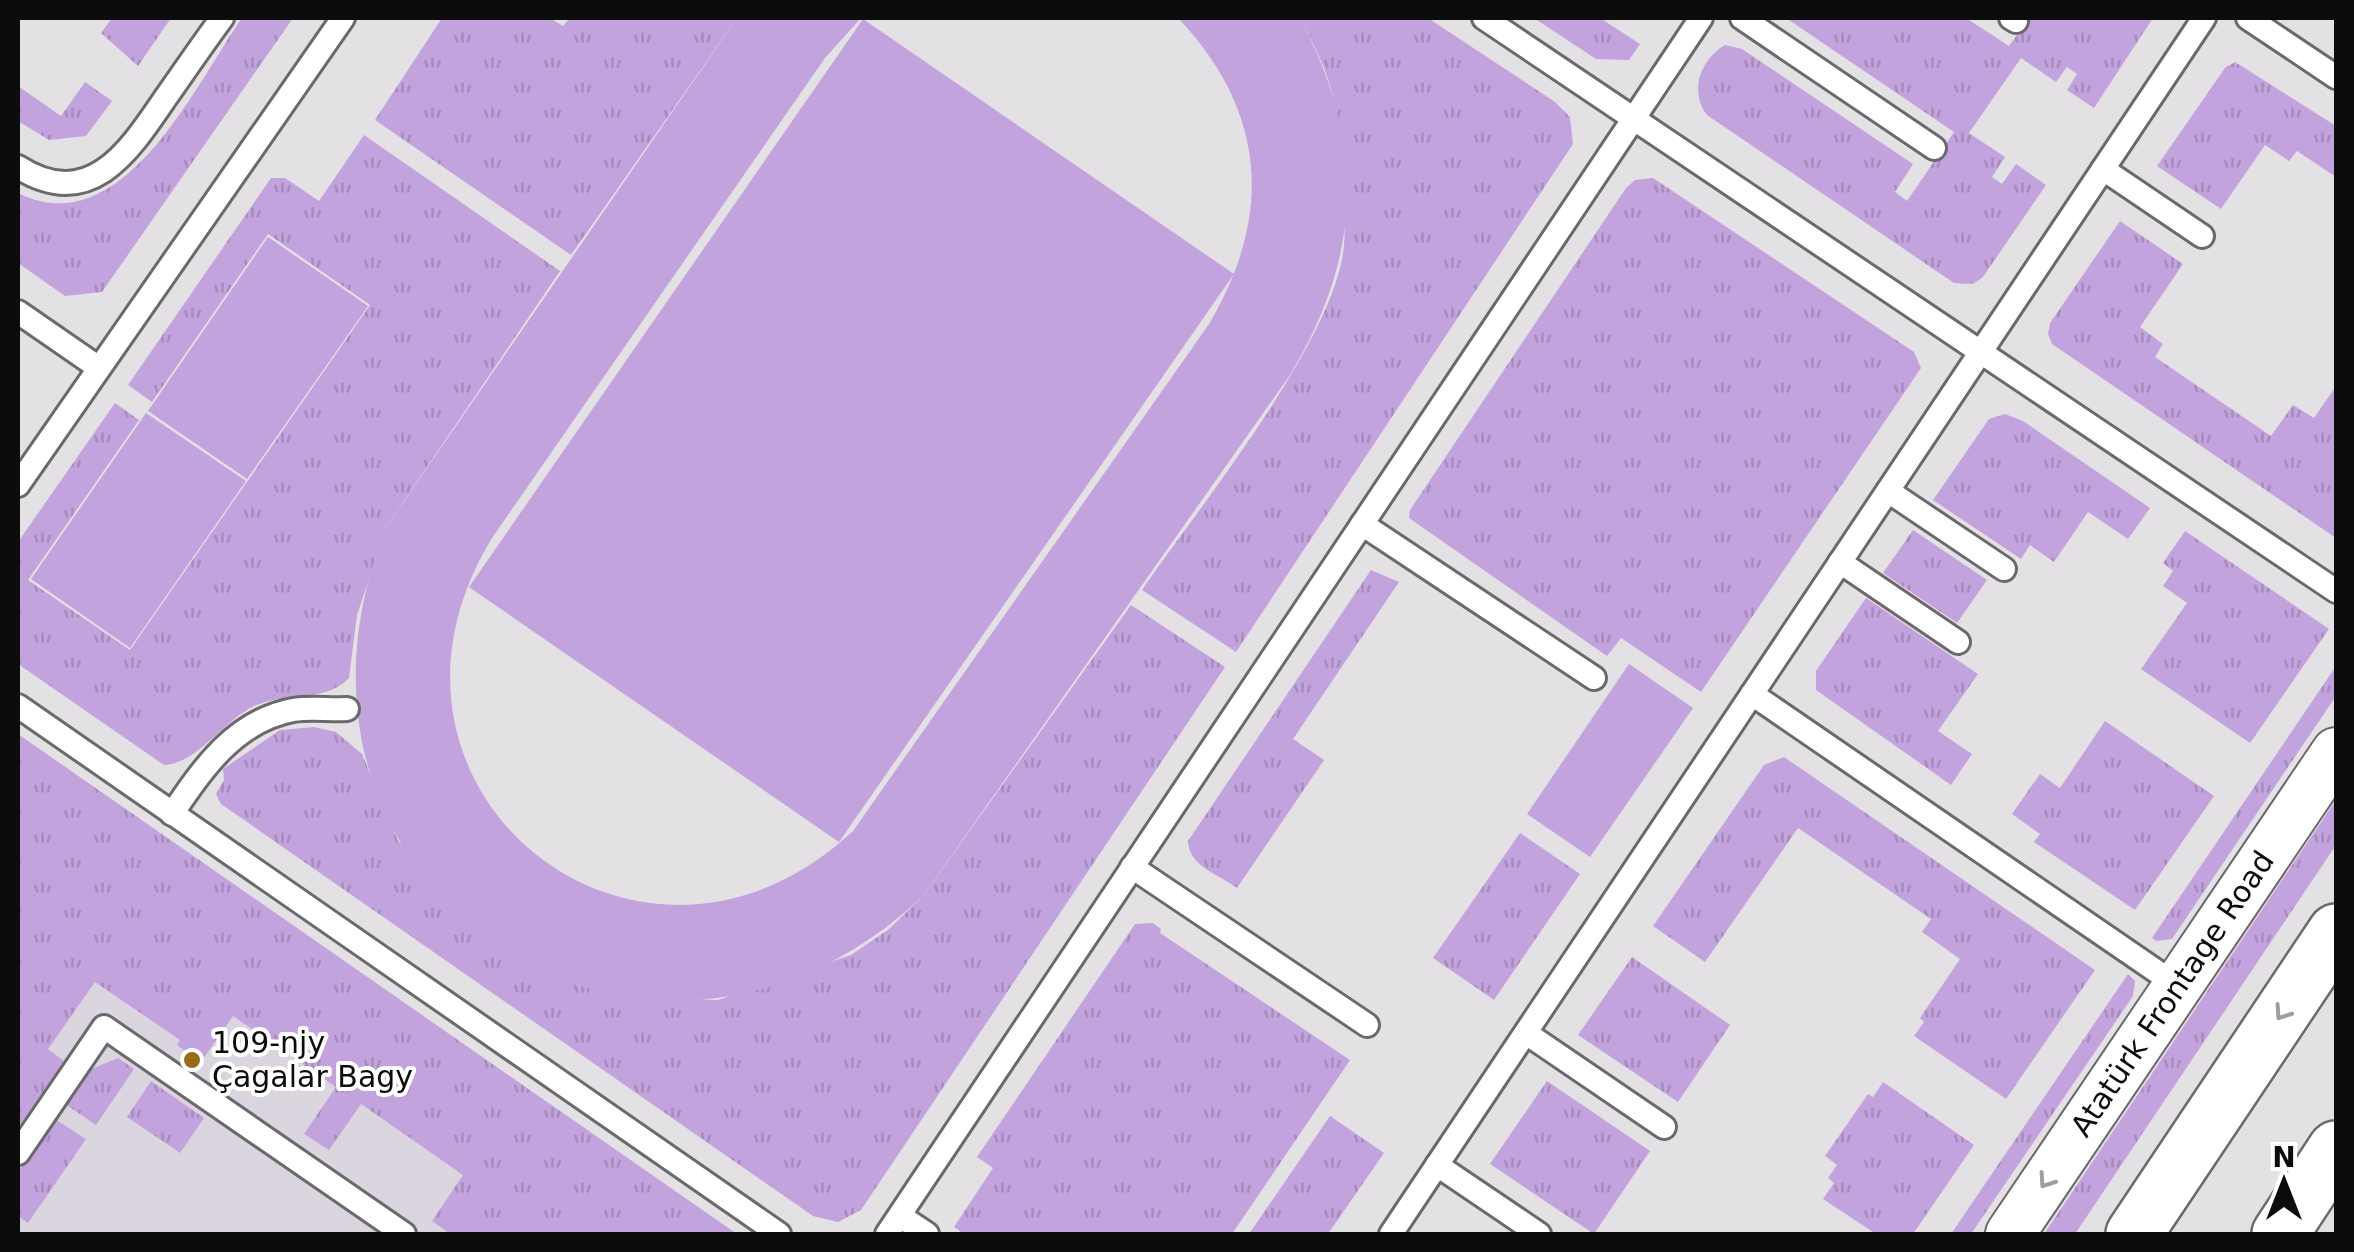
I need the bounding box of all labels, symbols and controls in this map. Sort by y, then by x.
street label: Atatürk Frontage Road [2063,844,2281,1143]
one-way arrow [2276,1002,2294,1021]
place label: 109-njy Çagalar Bagy [212,1025,413,1094]
marker: 109-njy Çagalar Bagy [181,1049,203,1071]
north arrow [2234,1132,2334,1232]
text: N [2272,1141,2296,1174]
one-way arrow [2040,1170,2059,1188]

